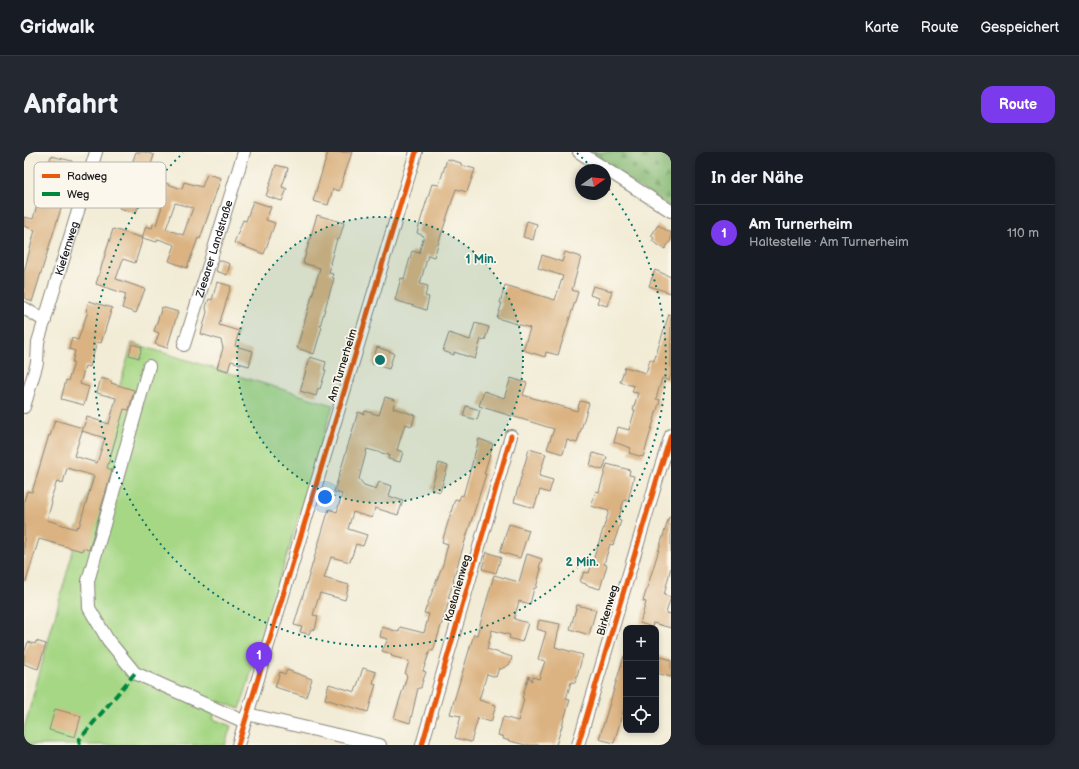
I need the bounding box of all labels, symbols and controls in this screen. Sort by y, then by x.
text: Gridwalk [20,16,95,39]
text: Karte [865,19,899,36]
text: Route [921,19,959,36]
text: Gespeichert [981,19,1059,36]
button: Route [981,86,1055,123]
text: Anfahrt [24,88,118,121]
legend [34,162,166,208]
north arrow [575,164,611,200]
text: In der Nähe [711,168,804,188]
text: Radweg [67,170,107,183]
text: Weg [67,188,89,201]
street label: Ziesarer Landstraße [193,198,236,300]
text: Am Turnerheim [749,215,853,234]
street label: Kiefernweg [53,220,82,277]
text: 1 [721,225,727,241]
text: 110 m [1007,225,1039,241]
text: Haltestelle · Am Turnerheim [749,234,909,250]
text: 1 Min. [466,252,497,267]
street label: Am Turnerheim [325,327,360,403]
centre of rings [373,353,387,367]
your location [315,487,335,507]
street label: Kastanienweg [442,553,473,623]
text: 2 Min. [565,555,599,570]
street label: Birkenweg [594,583,621,637]
map controls [623,625,659,733]
button: + [623,625,659,661]
pin: 1 [246,642,272,675]
button: − [623,661,659,697]
button: locate [623,697,659,733]

